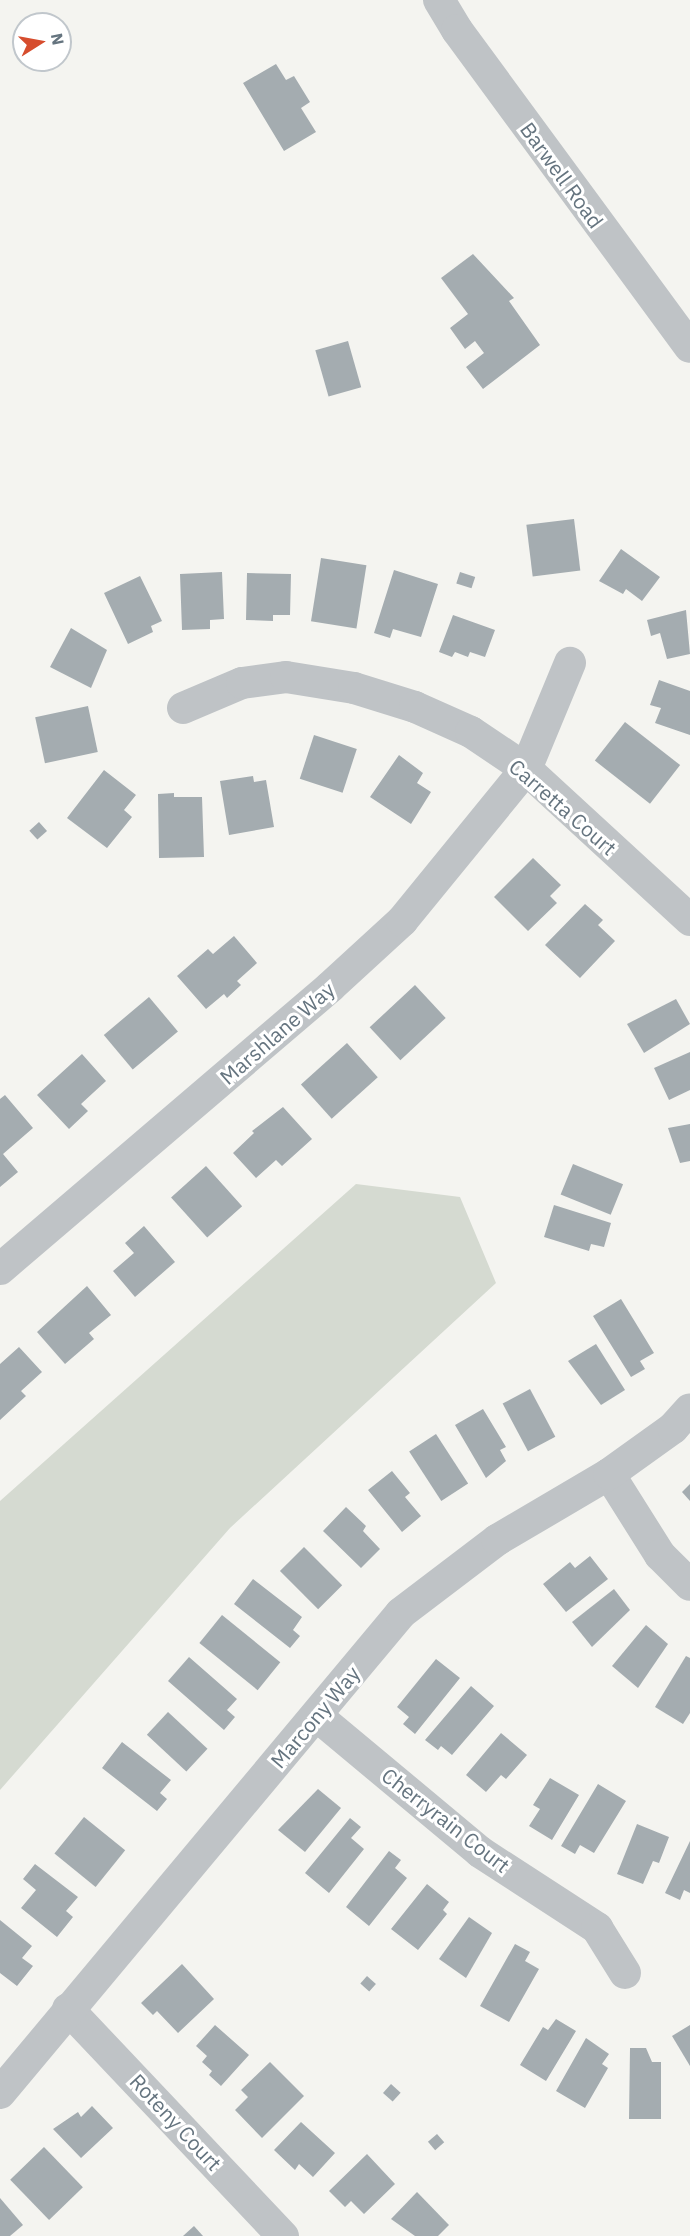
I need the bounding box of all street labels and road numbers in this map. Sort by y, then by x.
street label: Barwell Road [515,117,609,233]
street label: Carretta Court [504,754,622,860]
street label: Marshlane Way [215,976,339,1090]
street label: Marcony Way [265,1661,365,1773]
street label: Cherryrain Court [377,1762,515,1878]
street label: Roteny Court [125,2069,227,2175]

